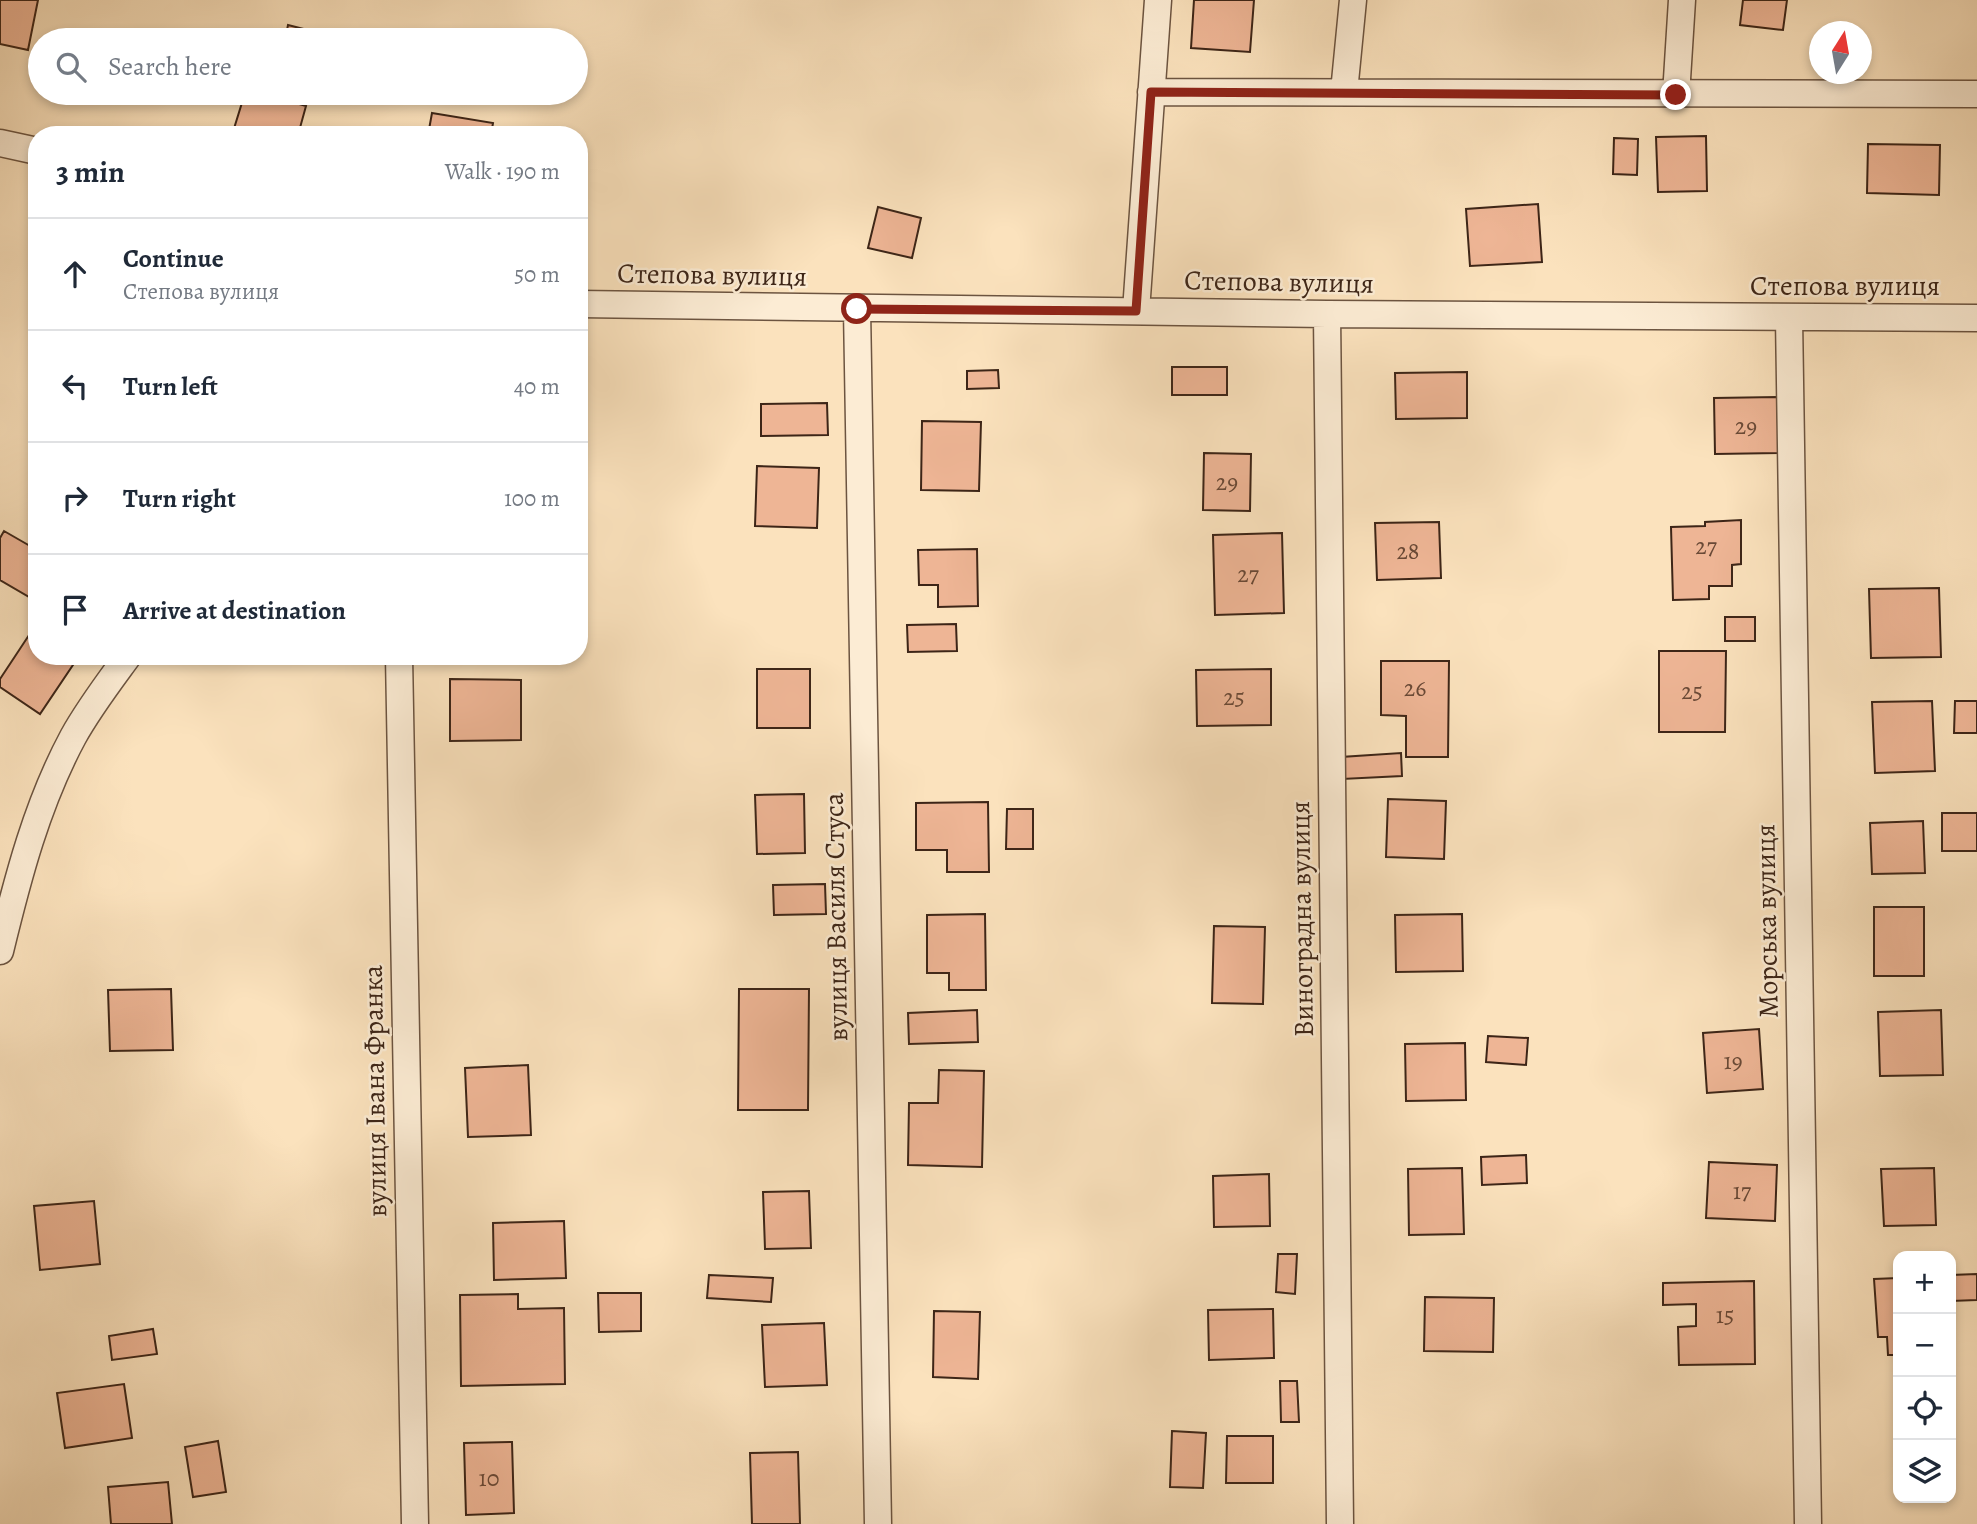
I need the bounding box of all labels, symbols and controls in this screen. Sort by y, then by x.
north arrow [1809,21,1872,84]
search box [28,28,588,105]
icon: search [52,48,90,86]
text: Search here [108,49,232,84]
route end [1660,79,1691,110]
text: 3 min [56,152,125,192]
text: Walk · 190 m [445,156,560,187]
text: Continue [123,241,224,276]
street label: Степова вулиця [617,254,807,296]
icon: ahead [56,255,94,293]
text: 50 m [514,259,560,290]
street label: Степова вулиця [1184,261,1374,303]
street label: Степова вулиця [1750,267,1940,305]
text: Степова вулиця [123,276,279,307]
route start [841,293,872,324]
icon: left [56,367,94,405]
text: Turn left [123,369,218,404]
text: 40 m [514,371,560,402]
house number: 29 [1735,410,1757,442]
house number: 29 [1216,466,1238,498]
icon: right [56,479,94,517]
text: Turn right [123,481,236,516]
text: 100 m [504,483,560,514]
house number: 27 [1695,530,1718,562]
house number: 28 [1396,535,1420,567]
house number: 27 [1237,558,1260,590]
icon: arrive [56,591,94,629]
text: Arrive at destination [123,593,346,628]
house number: 26 [1404,672,1426,704]
house number: 25 [1681,675,1703,707]
house number: 25 [1223,681,1245,713]
street label: вулиця Василя Стуса [815,792,857,1042]
street label: Виноградна вулиця [1281,800,1323,1038]
street label: Морська вулиця [1746,824,1788,1018]
street label: вулиця Івана Франка [354,964,396,1217]
house number: 19 [1723,1045,1743,1077]
house number: 17 [1733,1175,1752,1207]
map controls [1893,1251,1956,1503]
button: + [1893,1251,1956,1314]
house number: 15 [1716,1299,1734,1331]
button: − [1893,1314,1956,1377]
button: locate [1893,1377,1956,1440]
button: layers [1893,1440,1956,1503]
house number: 10 [479,1462,500,1494]

